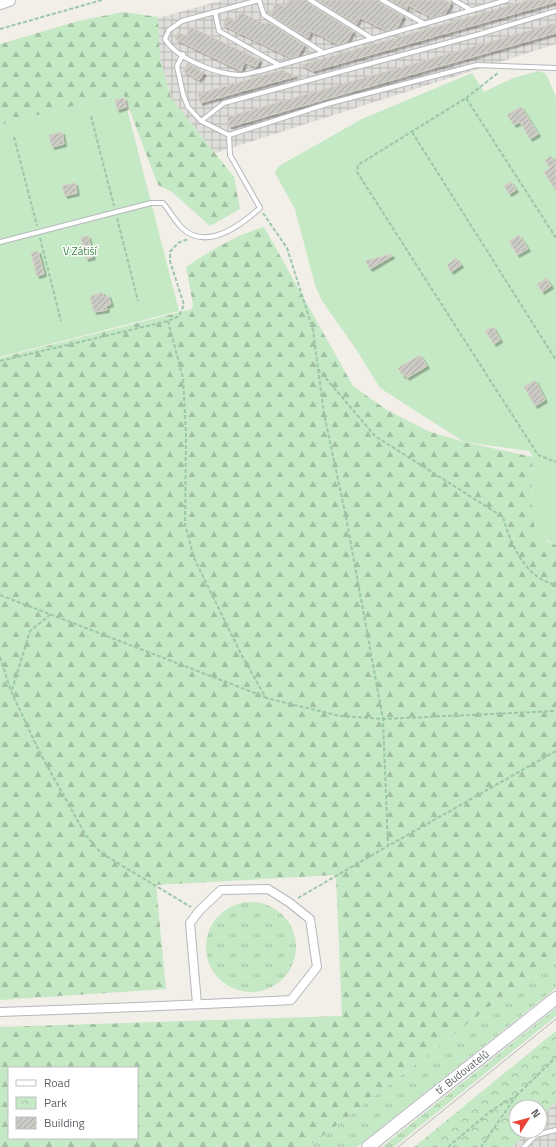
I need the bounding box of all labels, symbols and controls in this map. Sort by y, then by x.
park label: V Zátiší [63,243,99,259]
street label: tř. Budovatelů [432,1046,492,1098]
legend [8,1067,138,1139]
text: Road [44,1073,70,1092]
text: Park [44,1093,67,1112]
north arrow [508,1099,548,1139]
text: N [527,1105,545,1121]
text: Building [44,1113,85,1132]

